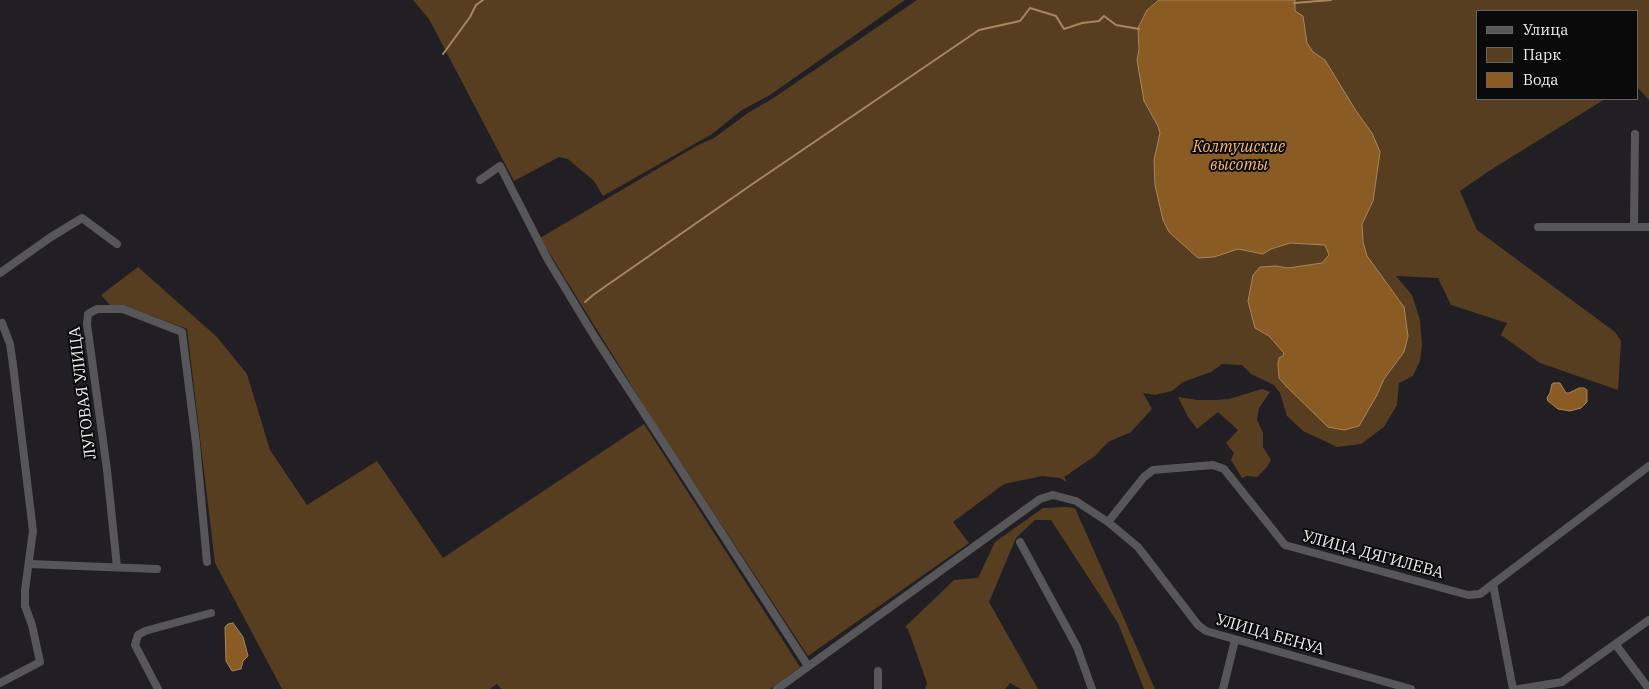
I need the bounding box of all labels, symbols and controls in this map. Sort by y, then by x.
legend [1476,10,1639,100]
text: Улица [1523,20,1568,39]
text: Парк [1523,45,1561,64]
text: Вода [1523,70,1559,89]
park label: Колтушские высоты [1193,137,1285,175]
street label: ЛУГОВАЯ УЛИЦА [65,326,101,460]
street label: УЛИЦА ДЯГИЛЕВА [1300,527,1446,583]
street label: УЛИЦА БЕНУА [1213,610,1327,660]

